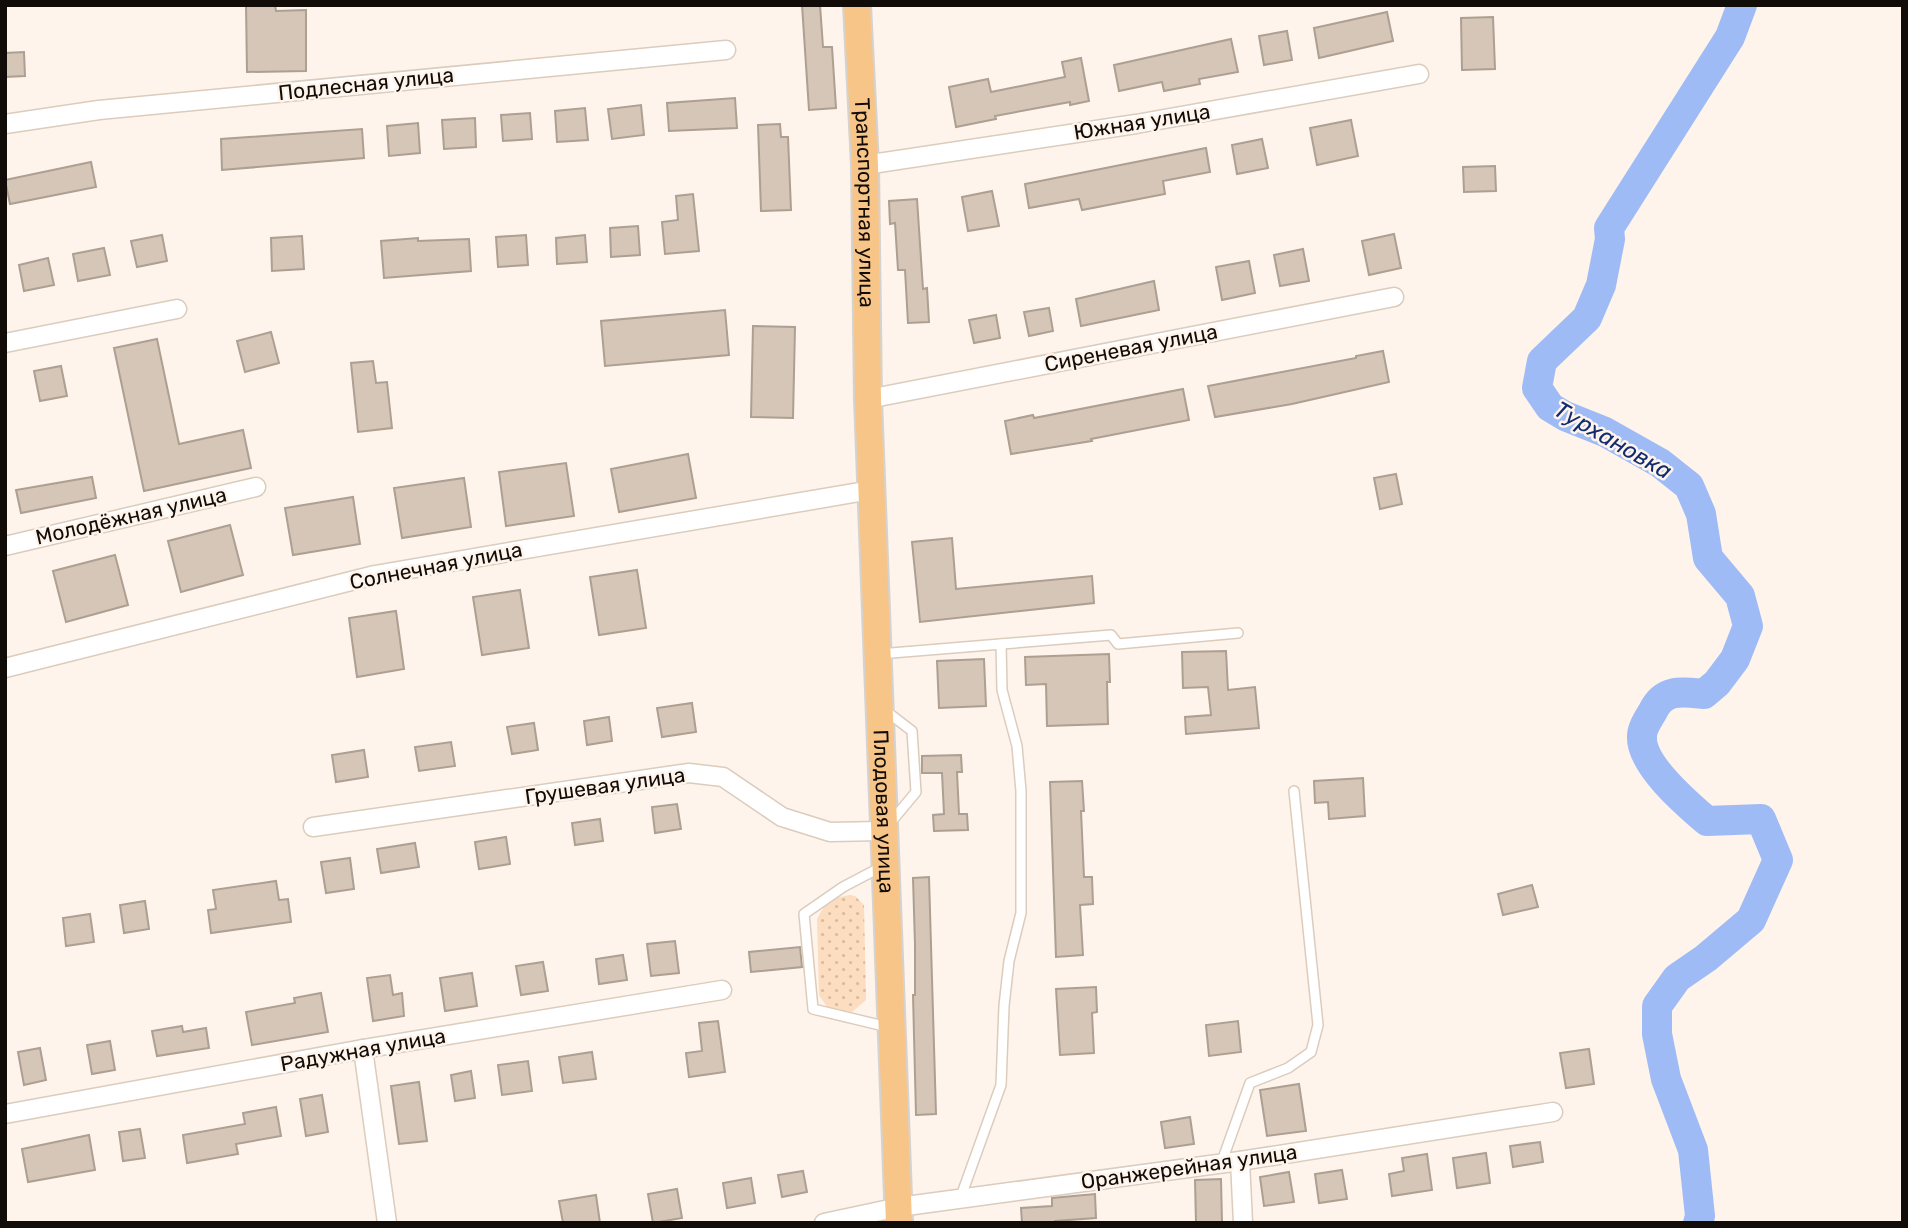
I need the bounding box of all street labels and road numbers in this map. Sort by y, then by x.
street label: Подлесная улица [277,62,455,105]
street label: Транспортная улица [850,97,880,308]
street label: Южная улица [1072,98,1212,145]
street label: Сиреневая улица [1042,318,1220,377]
street label: Молодёжная улица [33,481,229,550]
street label: Солнечная улица [347,536,524,595]
street label: Плодовая улица [868,729,900,894]
street label: Грушевая улица [523,762,687,809]
street label: Радужная улица [278,1023,447,1076]
street label: Оранжерейная улица [1079,1139,1299,1194]

